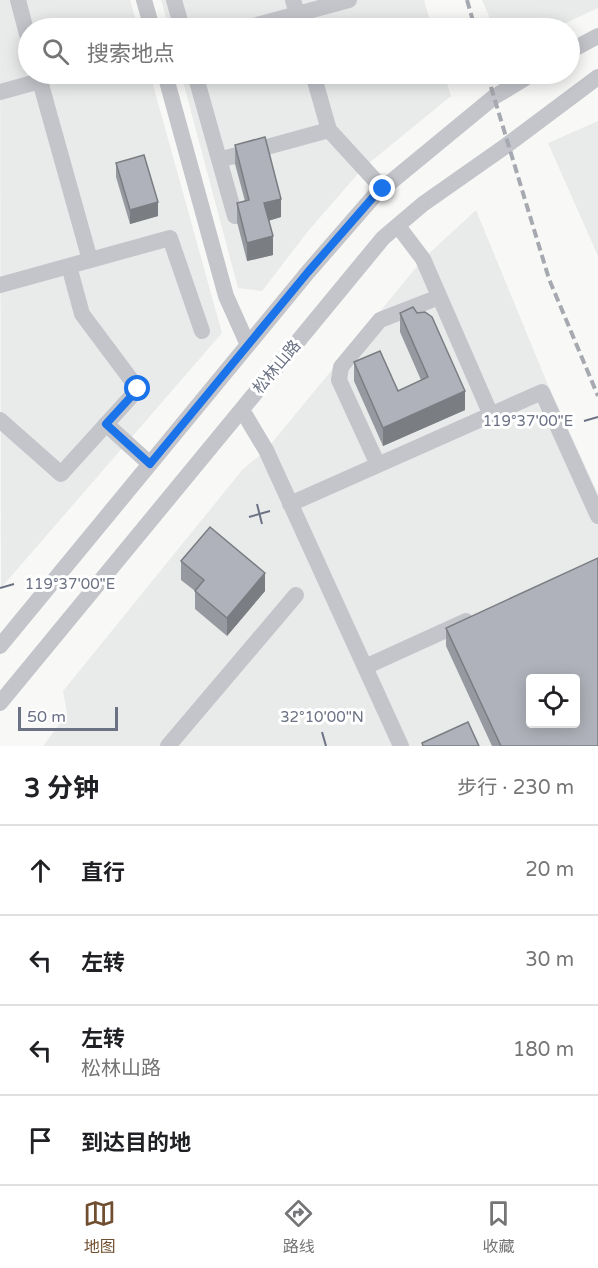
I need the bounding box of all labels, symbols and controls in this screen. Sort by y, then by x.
search box [18,18,580,84]
icon: search [39,35,72,68]
text: 搜索地点 [87,41,175,67]
route end [369,175,395,201]
street label: 松林山路 [249,336,305,398]
route start [124,375,150,401]
text: 119°37'00"E [483,412,573,430]
text: 119°37'00"E [25,575,115,593]
map controls [526,674,580,728]
button: locate [526,674,580,728]
scale bar [18,704,118,732]
text: 50 m [27,707,66,727]
text: 32°10'00"N [280,708,364,726]
text: 3 分钟 [24,773,99,804]
text: 步行 · 230 m [457,776,574,800]
icon: ahead [24,854,57,887]
text: 20 m [525,858,574,882]
text: 直行 [81,860,125,886]
icon: left [24,944,57,977]
text: 30 m [525,948,574,972]
text: 左转 [81,950,125,976]
text: 左转 [81,1026,125,1052]
icon: left [24,1034,57,1067]
text: 180 m [513,1038,574,1062]
text: 松林山路 [81,1057,161,1081]
icon: arrive [24,1124,57,1157]
text: 到达目的地 [81,1130,191,1156]
tab: 地图 [83,1197,116,1257]
tab: 路线 [282,1197,315,1257]
tab: 收藏 [482,1197,515,1257]

